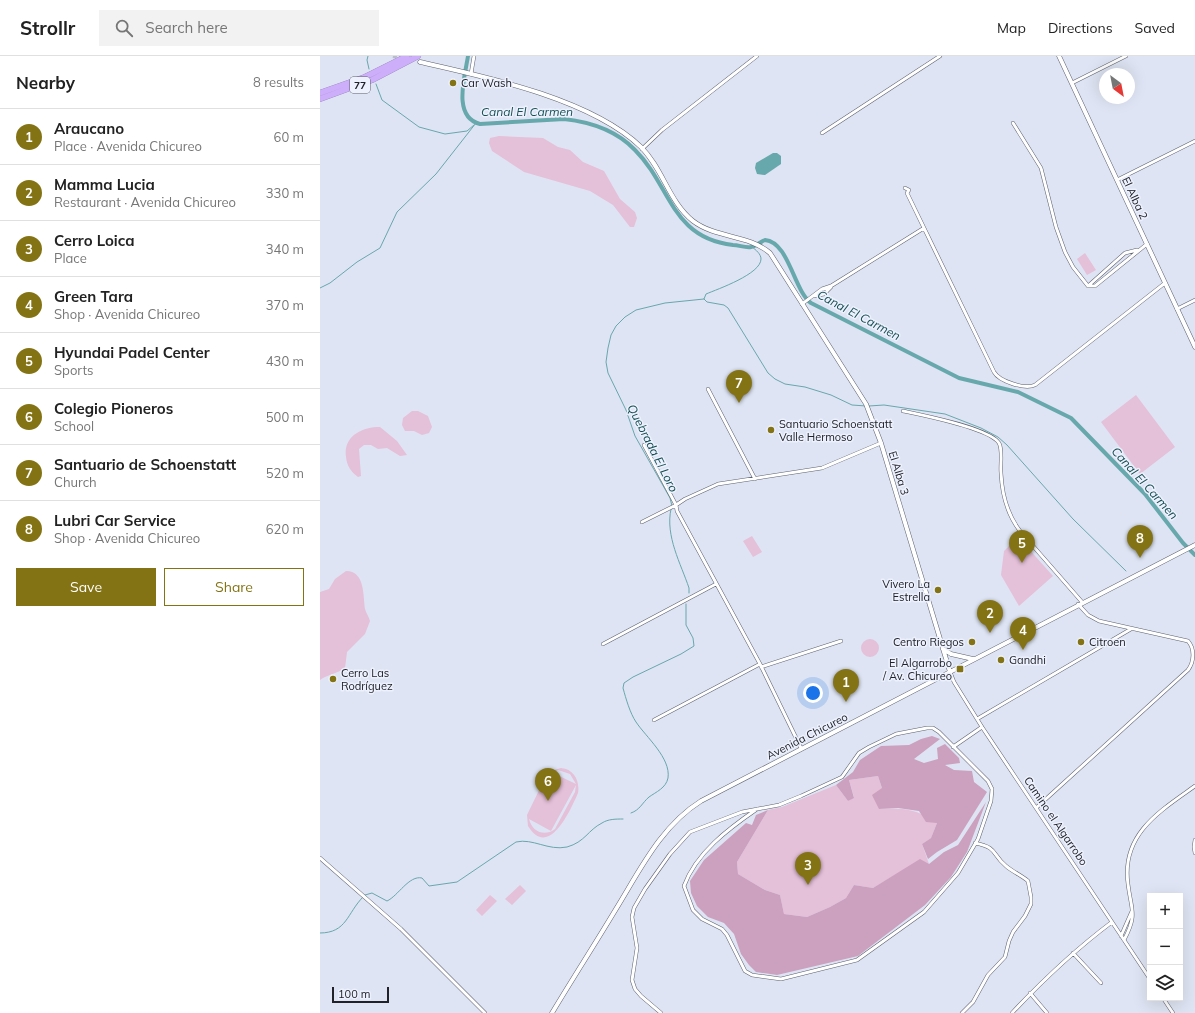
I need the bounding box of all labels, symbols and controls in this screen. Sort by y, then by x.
search box [99,10,379,46]
text: Strollr [20,16,75,40]
icon: search [113,17,135,39]
text: Search here [145,18,228,37]
text: Map [997,19,1026,37]
text: Directions [1048,19,1113,37]
text: Saved [1135,19,1175,37]
north arrow [1099,68,1135,104]
text: Nearby [16,72,75,93]
text: 8 results [253,74,304,90]
place label: Car Wash [461,76,512,90]
road number: 77 [350,77,370,93]
marker: Car Wash [448,78,458,88]
water label: Canal El Carmen [481,104,573,119]
text: Araucano [54,119,124,138]
text: 1 [25,129,33,145]
text: 60 m [274,129,304,145]
text: Place · Avenida Chicureo [54,138,202,154]
street label: El Alba 2 [1119,174,1151,222]
text: Mamma Lucia [54,175,155,194]
text: 2 [25,185,33,201]
text: 330 m [266,185,304,201]
text: Restaurant · Avenida Chicureo [54,194,236,210]
text: Cerro Loica [54,231,135,250]
text: 3 [25,241,33,257]
text: 340 m [266,241,304,257]
text: Place [54,250,87,266]
text: Green Tara [54,287,133,306]
water label: Canal El Carmen [815,287,903,343]
text: 4 [25,297,33,313]
text: 370 m [266,297,304,313]
text: Shop · Avenida Chicureo [54,306,200,322]
text: Hyundai Padel Center [54,343,210,362]
text: 5 [25,353,33,369]
text: 430 m [266,353,304,369]
text: Sports [54,362,93,378]
pin: 7 [726,370,752,403]
text: Colegio Pioneros [54,399,173,418]
water label: Quebrada El Loro [624,402,682,495]
text: 6 [25,409,33,425]
text: 500 m [266,409,304,425]
place label: Santuario Schoenstatt Valle Hermoso [779,417,892,444]
text: School [54,418,94,434]
marker: Santuario Schoenstatt Valle Hermoso [766,425,776,435]
water label: Canal El Carmen [1109,444,1181,522]
street label: El Alba 3 [886,449,912,497]
text: Santuario de Schoenstatt [54,455,236,474]
text: 7 [25,465,33,481]
text: 520 m [266,465,304,481]
text: Church [54,474,97,490]
text: Lubri Car Service [54,511,176,530]
text: 8 [25,521,33,537]
text: 620 m [266,521,304,537]
pin: 8 [1127,525,1153,558]
text: Shop · Avenida Chicureo [54,530,200,546]
pin: 5 [1009,530,1035,563]
button: Save [16,568,156,606]
button: Share [164,568,304,606]
place label: Vivero La Estrella [882,577,930,604]
marker: Vivero La Estrella [933,585,943,595]
pin: 2 [977,600,1003,633]
pin: 4 [1010,617,1036,650]
place label: Centro Riegos [893,635,964,649]
place label: Citroen [1089,635,1126,649]
marker: Centro Riegos [967,637,977,647]
marker: Citroen [1076,637,1086,647]
place label: Gandhi [1009,653,1046,667]
marker: Gandhi [996,655,1006,665]
place label: El Algarrobo / Av. Chicureo [882,656,952,683]
marker: El Algarrobo / Av. Chicureo [955,664,965,674]
place label: Cerro Las Rodríguez [341,666,393,693]
pin: 1 [833,669,859,702]
marker: Cerro Las Rodríguez [328,674,338,684]
your location [803,683,823,703]
street label: Avenida Chicureo [764,710,850,762]
pin: 6 [535,768,561,801]
street label: Camino el Algarrobo [1021,774,1091,868]
pin: 3 [795,852,821,885]
map controls [1147,893,1183,1001]
button: + [1147,893,1183,929]
button: − [1147,929,1183,965]
button: layers [1147,965,1183,1001]
scale bar [332,985,389,1004]
text: 100 m [338,987,370,1001]

